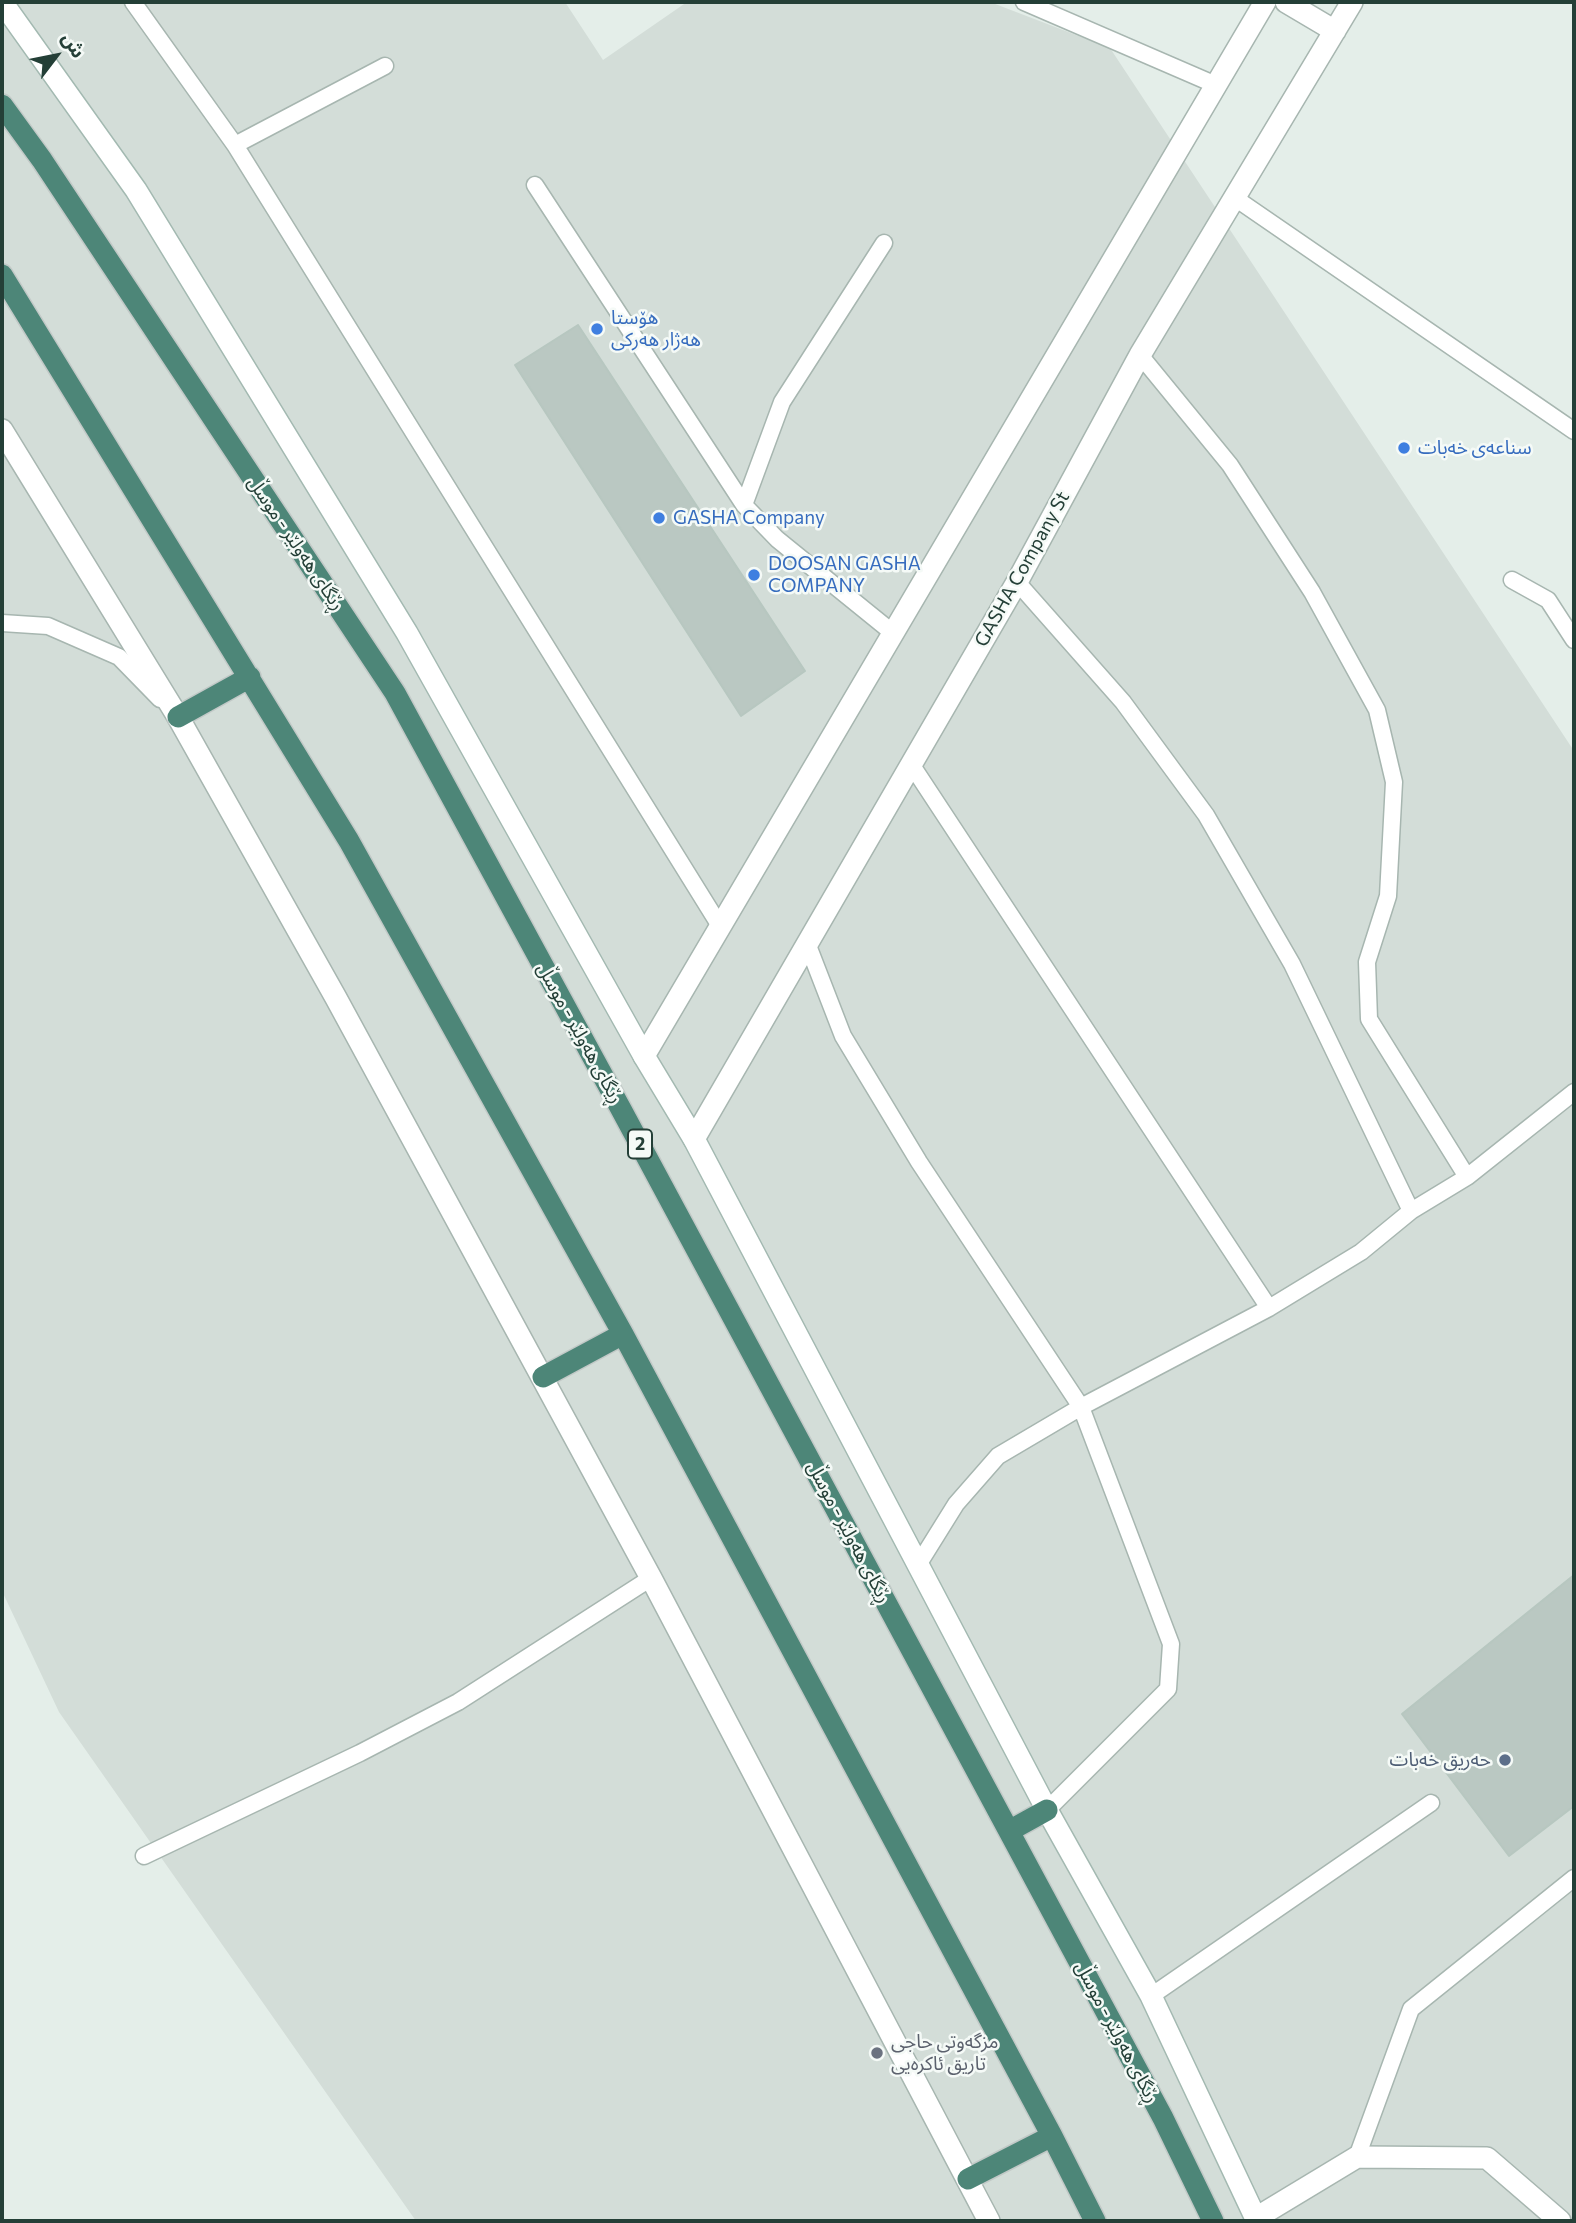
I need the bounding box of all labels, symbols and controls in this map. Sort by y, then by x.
north arrow [21,21,91,91]
text: ش [58,27,91,62]
place label: هۆستا هەژار هەرکی [611,307,701,351]
marker: هۆستا هەژار هەرکی [589,321,605,337]
place label: سناعەی خەبات [1418,437,1532,459]
marker: سناعەی خەبات [1396,440,1412,456]
street label: ڕێگای هەولێر - موسڵ [243,472,349,614]
street label: GASHA Company St [970,487,1074,651]
place label: GASHA Company [673,507,825,529]
marker: GASHA Company [651,510,667,526]
place label: DOOSAN GASHA COMPANY [768,553,921,597]
marker: DOOSAN GASHA COMPANY [746,567,762,583]
street label: ڕێگای هەولێر - موسڵ [532,959,628,1107]
road number: 2 [628,1129,652,1158]
street label: ڕێگای هەولێر - موسڵ [802,1458,896,1606]
place label: حەریق خەبات [1390,1749,1491,1771]
marker: حەریق خەبات [1497,1752,1513,1768]
street label: ڕێگای هەولێر - موسڵ [1070,1958,1164,2106]
place label: مزگەوتی حاجی تاریق ئاکرەیی [891,2031,998,2075]
marker: مزگەوتی حاجی تاریق ئاکرەیی [869,2045,885,2061]

